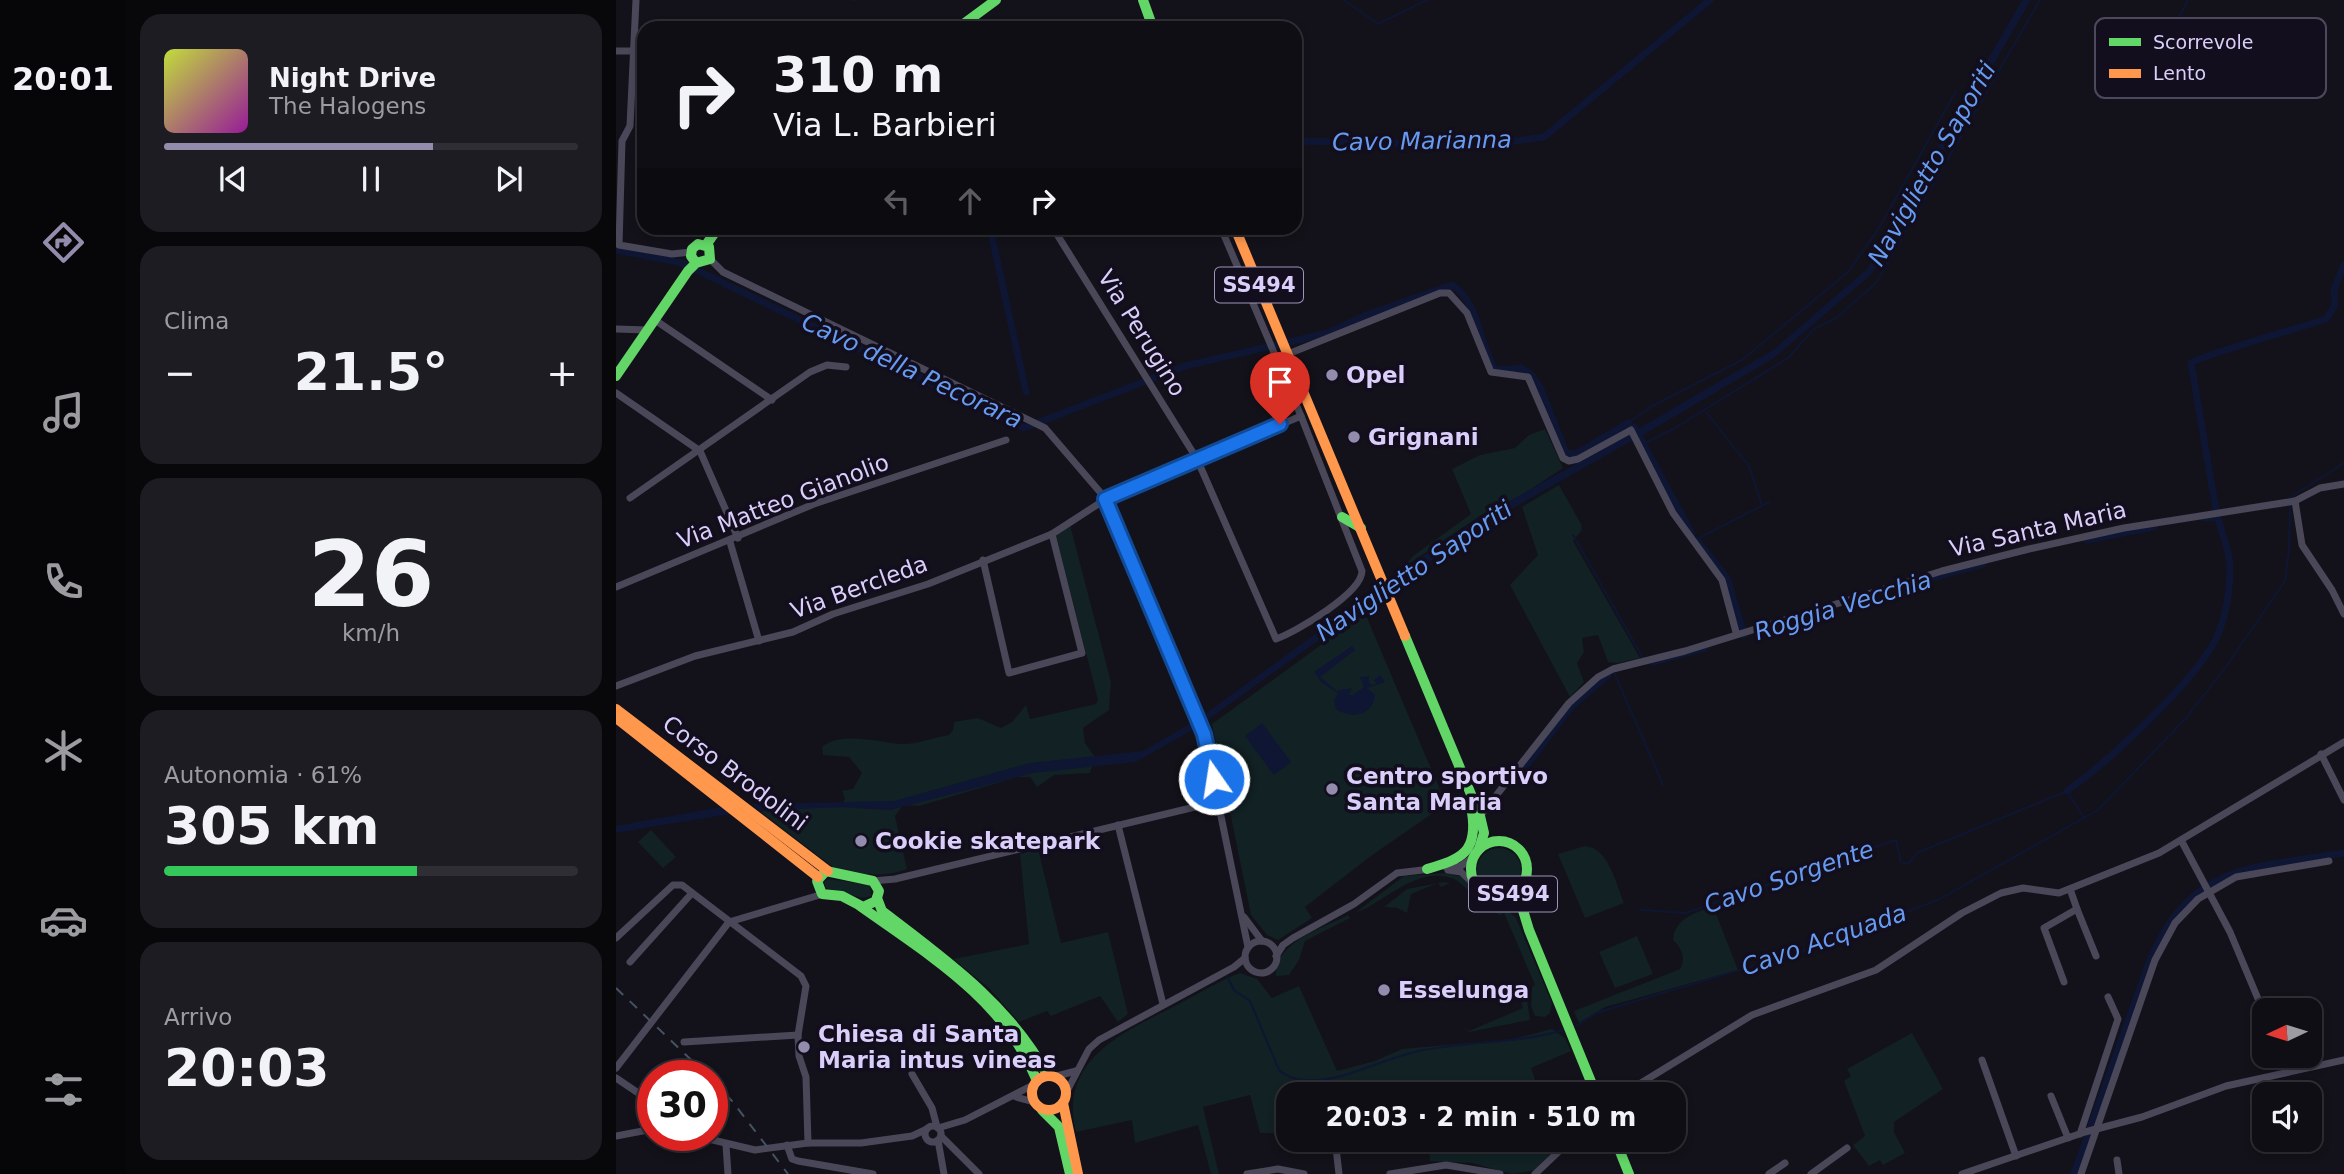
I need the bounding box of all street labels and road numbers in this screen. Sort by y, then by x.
street label: Via Perugino [1093,265,1191,401]
road number: SS494 [1215,268,1303,302]
street label: Via Matteo Gianolio [674,449,892,553]
street label: Via Santa Maria [1947,496,2129,562]
street label: Via Bercleda [787,550,931,624]
street label: Corso Brodolini [658,710,812,836]
road number: SS494 [1469,876,1557,912]

